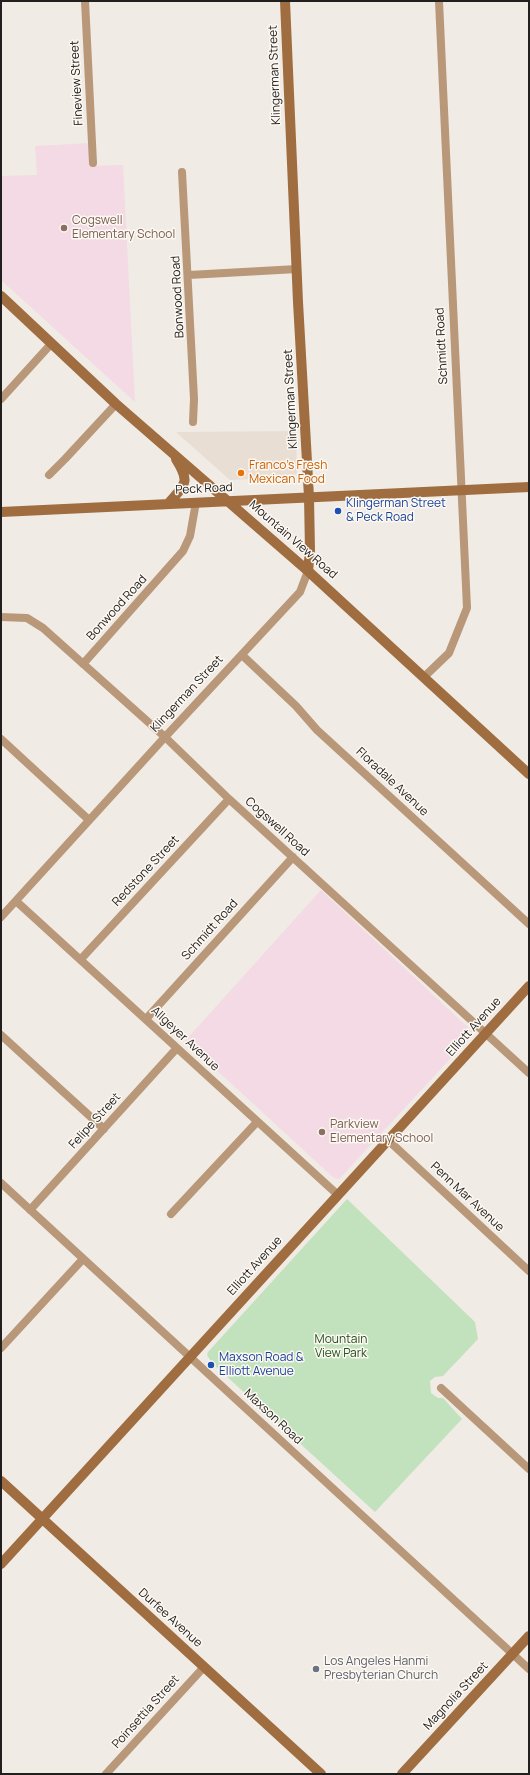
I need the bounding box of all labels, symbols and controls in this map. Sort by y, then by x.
street label: Klingerman Street [266,25,284,125]
street label: Fineview Street [68,40,86,126]
place label: Cogswell Elementary School [72,214,175,242]
marker: Cogswell Elementary School [59,223,69,233]
street label: Bonwood Road [169,255,187,339]
street label: Schmidt Road [433,307,451,385]
street label: Klingerman Street [281,349,301,449]
place label: Franco’s Fresh Mexican Food [249,459,327,487]
marker: Franco’s Fresh Mexican Food [236,468,246,478]
street label: Peck Road [175,480,233,498]
place label: Klingerman Street & Peck Road [346,497,446,525]
street label: Mountain View Road [246,498,340,582]
marker: Klingerman Street & Peck Road [333,506,343,516]
street label: Bonwood Road [84,572,150,644]
street label: Klingerman Street [148,653,226,735]
street label: Floradale Avenue [353,745,431,819]
street label: Cogswell Road [242,794,312,860]
street label: Redstone Street [110,833,182,909]
street label: Schmidt Road [179,897,241,963]
street label: Elliott Avenue [444,994,504,1060]
street label: Allgeyer Avenue [148,1004,222,1074]
street label: Felipe Street [66,1090,124,1152]
place label: Parkview Elementary School [330,1118,433,1146]
marker: Parkview Elementary School [317,1127,327,1137]
street label: Penn Mar Avenue [427,1159,507,1235]
street label: Elliott Avenue [225,1233,285,1299]
park label: Mountain View Park [315,1333,367,1361]
place label: Maxson Road & Elliott Avenue [219,1351,304,1379]
marker: Maxson Road & Elliott Avenue [206,1360,216,1370]
street label: Maxson Road [241,1386,305,1448]
street label: Durfee Avenue [135,1586,205,1650]
place label: Los Angeles Hanmi Presbyterian Church [324,1655,438,1683]
street label: Magnolia Street [421,1659,491,1733]
marker: Los Angeles Hanmi Presbyterian Church [311,1664,321,1674]
street label: Poinsettia Street [109,1672,183,1752]

